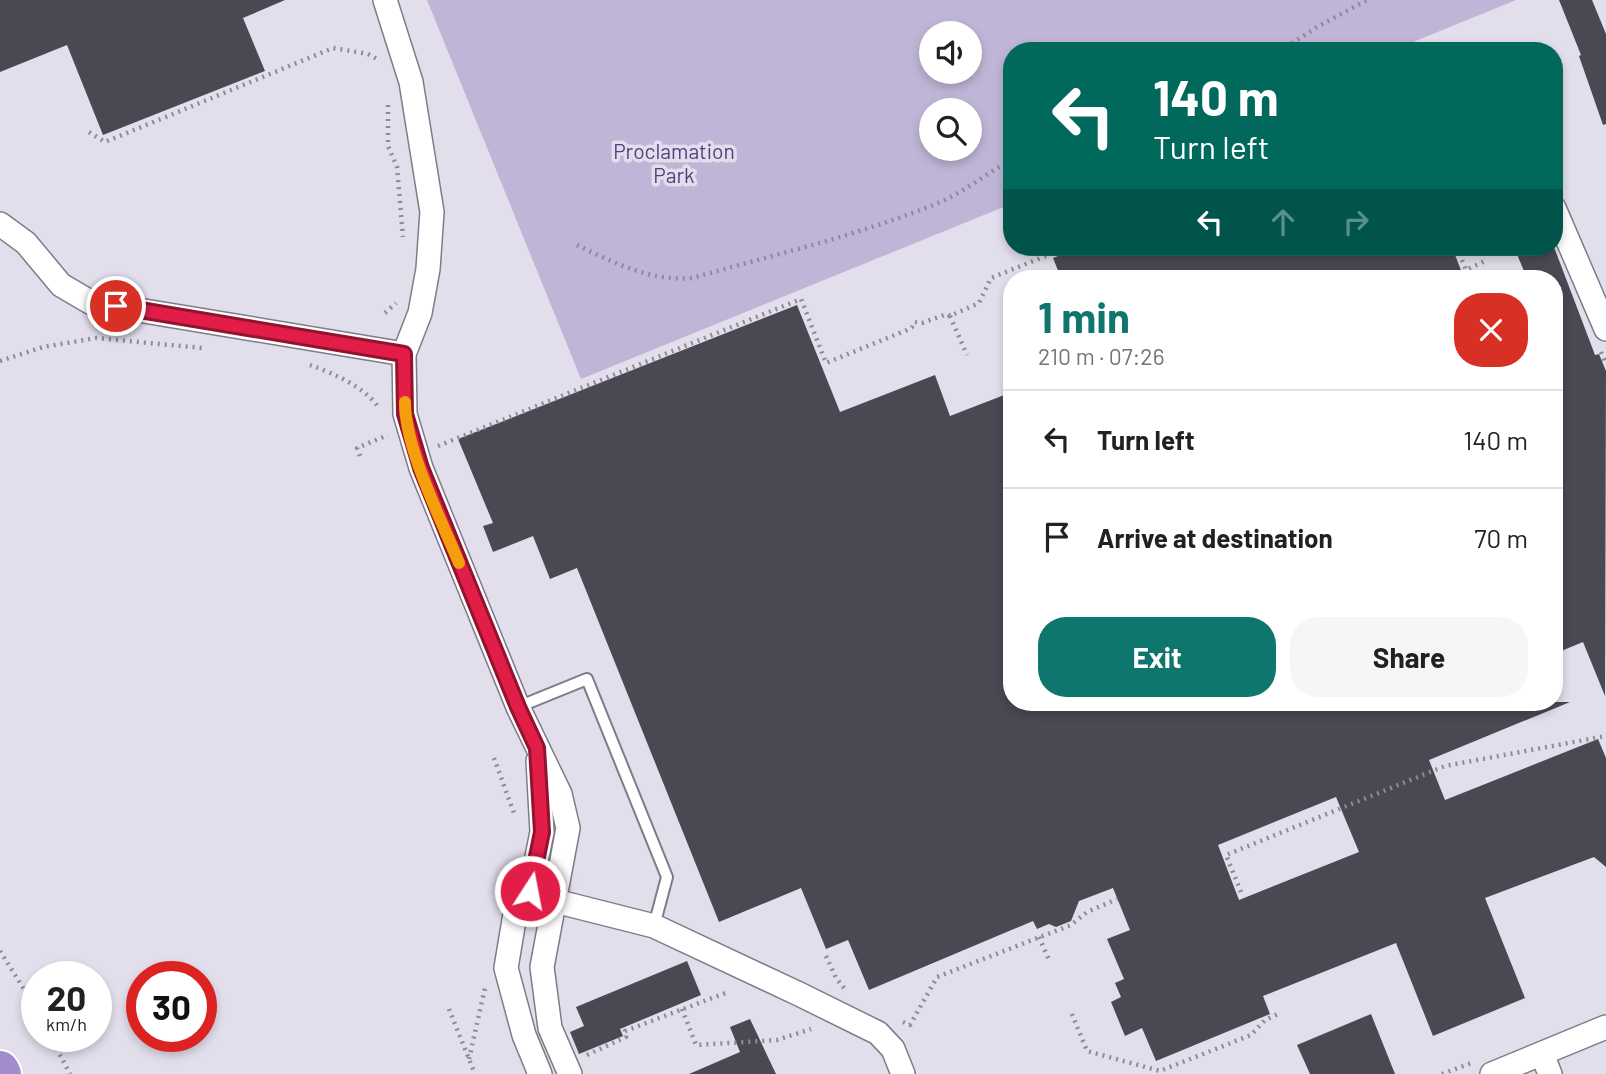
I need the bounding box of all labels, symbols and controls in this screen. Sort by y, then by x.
map controls [919,21,982,161]
button: sound [919,21,982,84]
text: 140 m [1153,67,1279,126]
icon: left [1038,70,1129,161]
button: search [919,98,982,161]
text: Turn left [1153,127,1270,165]
park label: Proclamation Park [613,138,735,187]
icon: left [1191,203,1229,241]
icon: ahead [1264,203,1302,241]
icon: right [1337,203,1375,241]
pin [86,276,146,336]
icon: arrive [97,287,135,325]
text: 1 min [1038,291,1130,341]
button: close [1454,293,1528,367]
text: 210 m · 07:26 [1038,342,1165,370]
icon: left [1038,420,1076,458]
text: Turn left [1097,424,1195,455]
text: 140 m [1463,424,1528,455]
icon: arrive [1038,518,1076,556]
text: Arrive at destination [1097,522,1333,553]
text: 70 m [1474,522,1528,553]
button: Exit [1038,617,1276,697]
button: Share [1290,617,1528,697]
position arrow [493,854,567,928]
speed limit sign: 30 [126,961,217,1052]
text: 20 [47,976,86,1018]
text: km/h [46,1013,87,1035]

